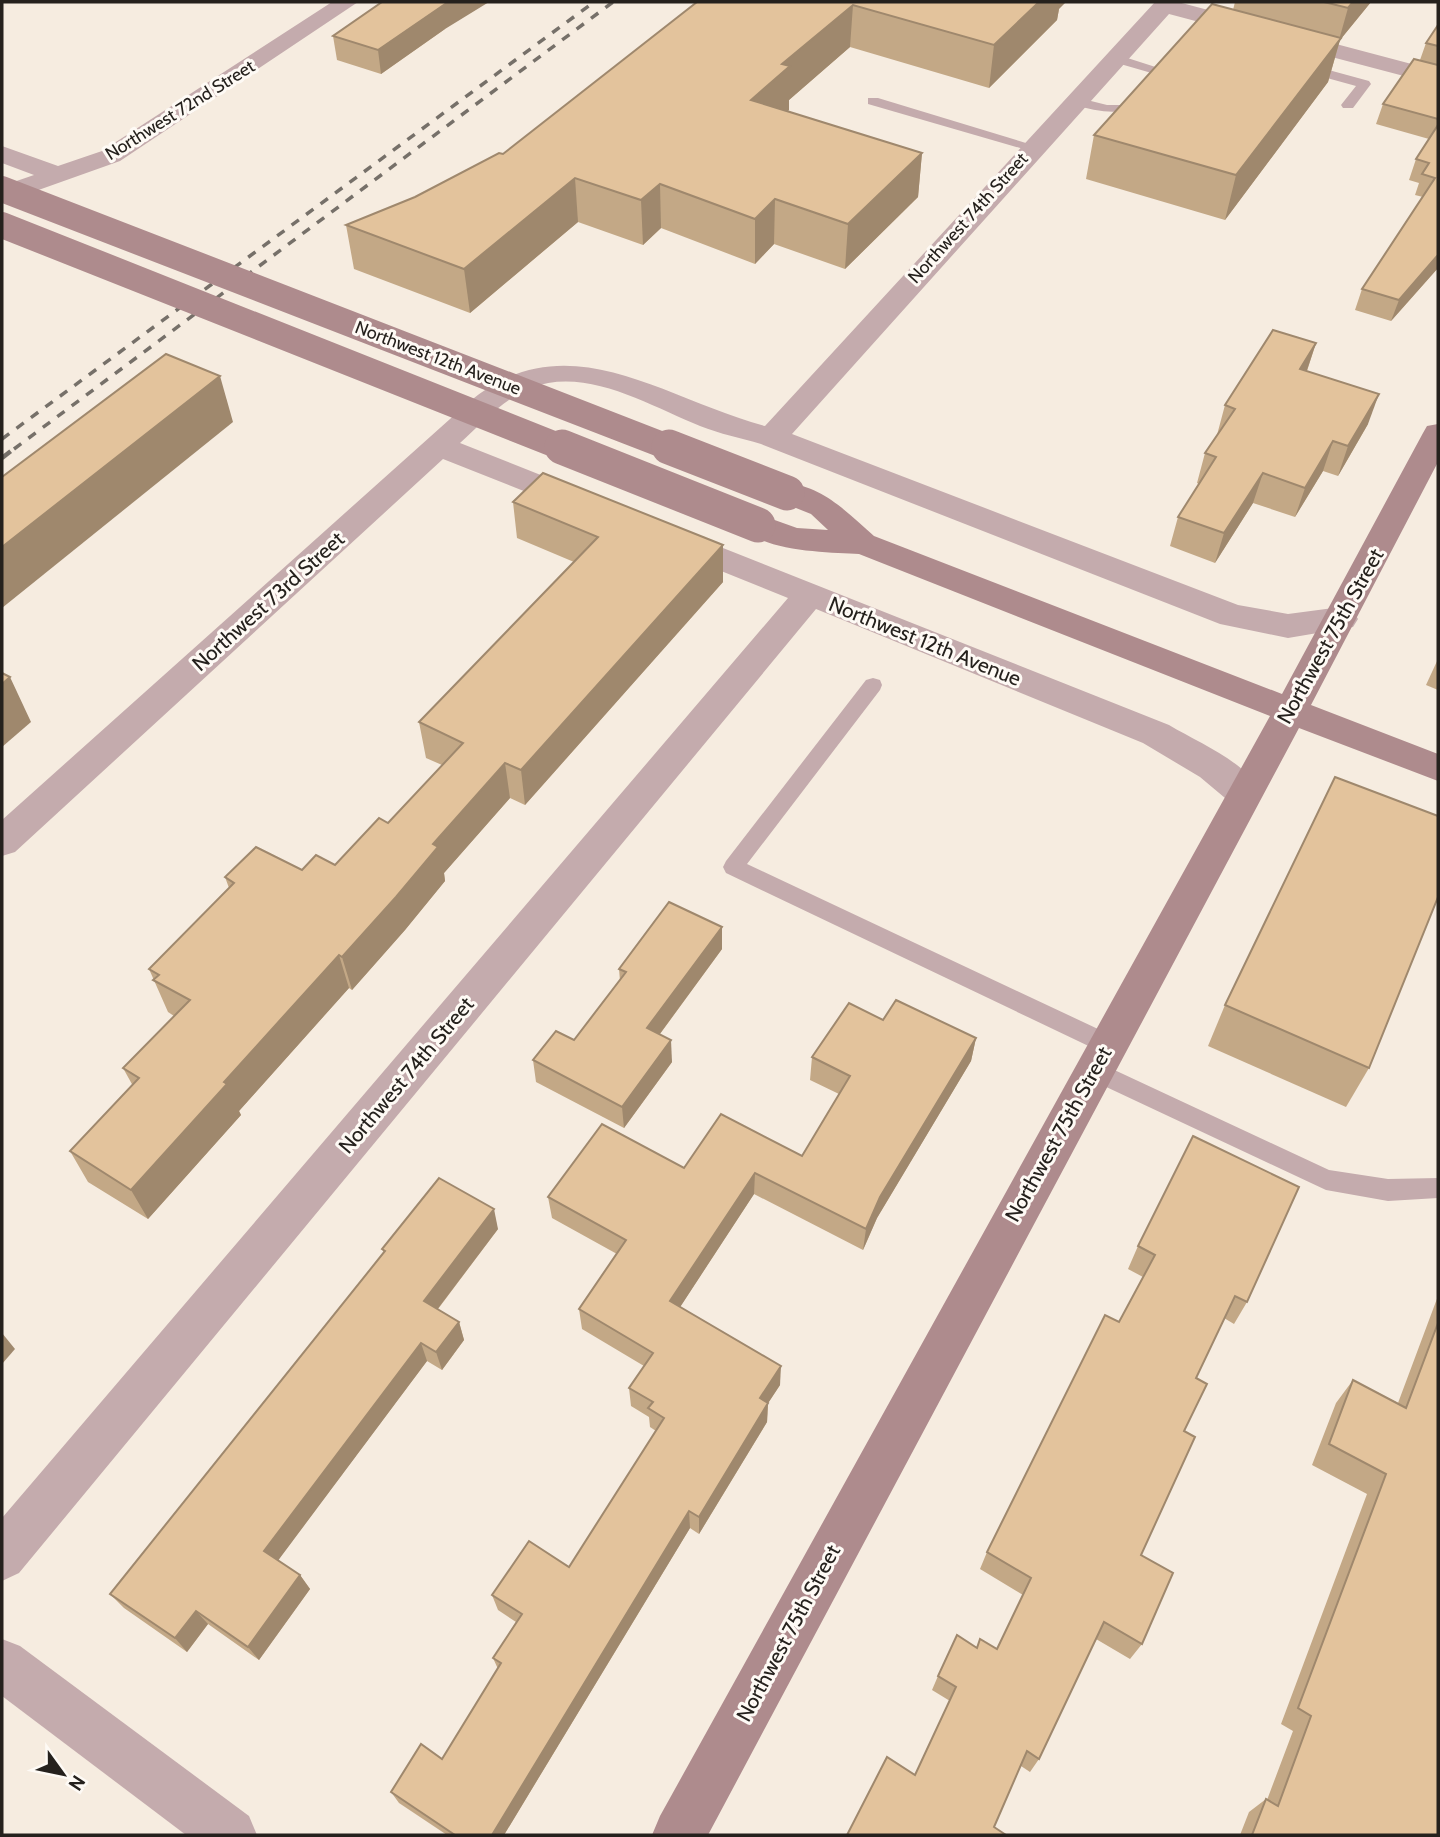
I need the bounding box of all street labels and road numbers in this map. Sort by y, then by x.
street label: Northwest 72nd Street [101,55,259,165]
street label: Northwest 74th Street [903,148,1033,288]
street label: Northwest 12th Avenue [352,316,524,400]
street label: Northwest 73rd Street [187,526,349,676]
street label: Northwest 75th Street [1271,544,1389,728]
street label: Northwest 12th Avenue [825,591,1025,691]
street label: Northwest 74th Street [333,992,479,1158]
street label: Northwest 75th Street [999,1042,1117,1226]
street label: Northwest 75th Street [731,1540,845,1726]

